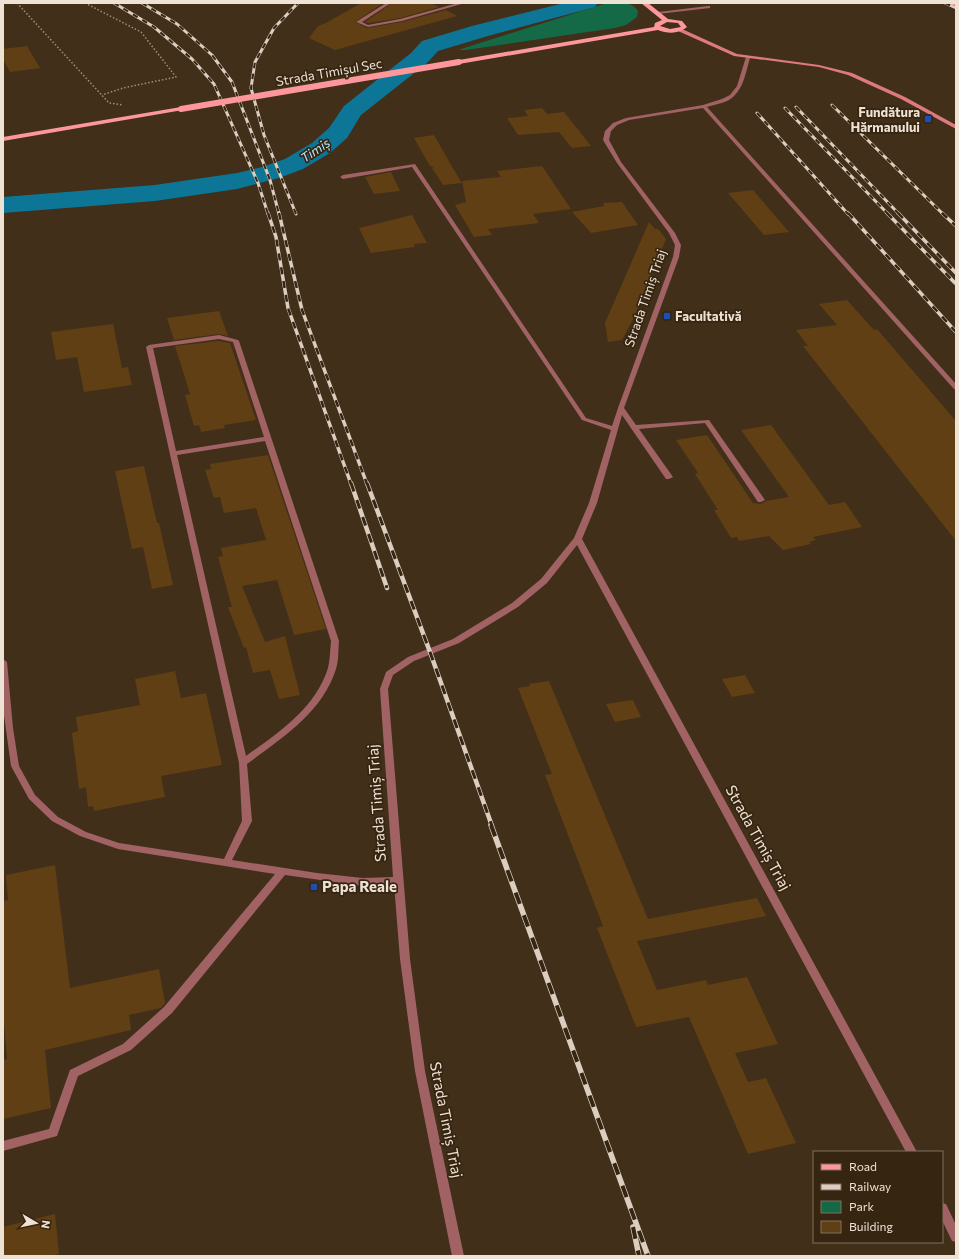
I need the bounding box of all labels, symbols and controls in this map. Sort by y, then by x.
street label: Strada Timișul Sec [275,55,384,90]
place label: Fundătura Hărmanului [850,104,920,135]
marker: Fundătura Hărmanului [923,114,933,124]
water label: Timiș [297,134,333,166]
street label: Strada Timiș Triaj [621,247,670,349]
place label: Facultativă [675,308,742,324]
marker: Facultativă [662,311,672,321]
street label: Strada Timiș Triaj [363,744,391,862]
street label: Strada Timiș Triaj [721,782,795,894]
place label: Papa Reale [322,877,397,895]
marker: Papa Reale [309,882,319,892]
street label: Strada Timiș Triaj [425,1060,467,1180]
legend [813,1151,943,1243]
text: Road [849,1159,877,1173]
text: Railway [849,1179,891,1193]
text: Park [849,1199,875,1213]
north arrow [16,1203,56,1243]
text: Building [849,1219,893,1233]
text: N [39,1220,53,1230]

